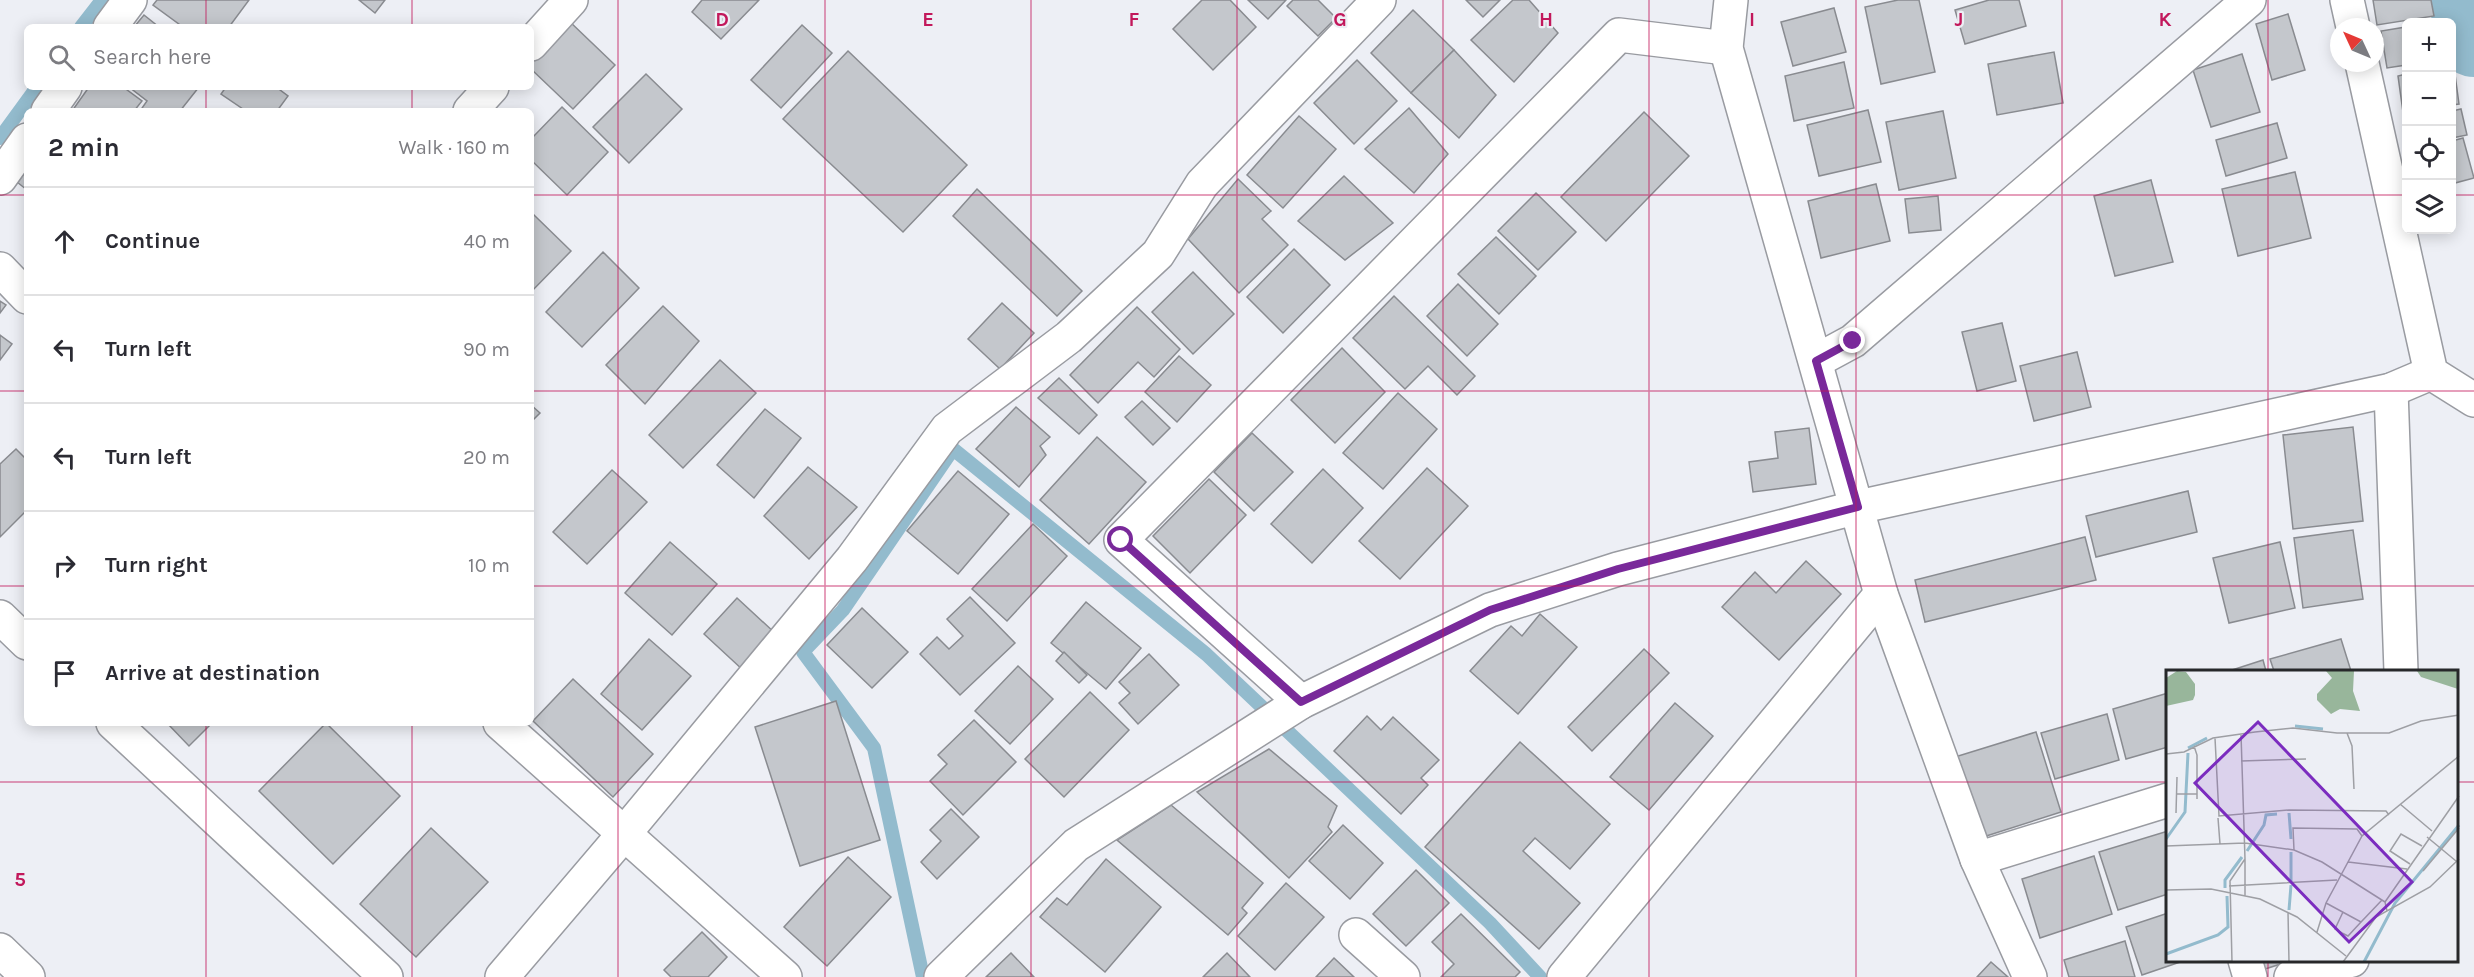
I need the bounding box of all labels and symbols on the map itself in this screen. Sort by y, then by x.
text: D [715,8,729,31]
text: E [922,8,934,31]
text: F [1129,8,1140,31]
text: G [1333,8,1347,31]
text: H [1539,8,1553,31]
text: I [1749,8,1755,31]
text: J [1955,8,1963,31]
text: K [2158,8,2172,31]
north arrow [2330,18,2384,72]
route end [1839,327,1865,353]
route start [1107,526,1133,552]
inset map [2166,670,2459,962]
text: 5 [14,868,26,891]

